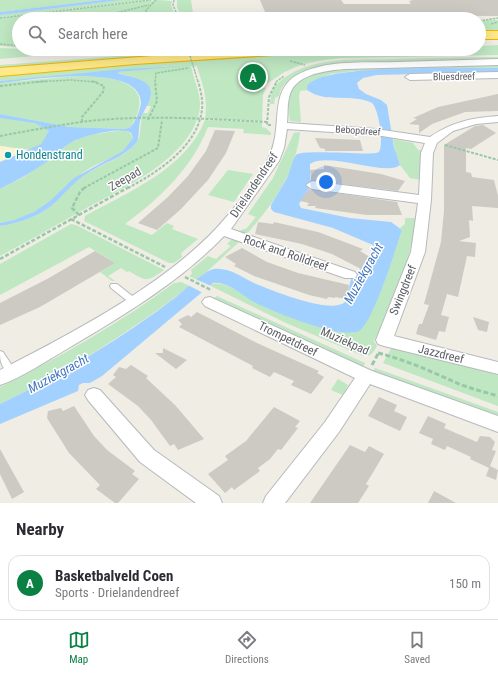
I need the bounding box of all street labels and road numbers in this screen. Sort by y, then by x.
street label: Bluesdreef [433,71,476,82]
street label: Bebopdreef [335,123,382,138]
street label: Drielandendreef [227,150,281,220]
street label: Zeepad [106,164,144,194]
street label: Rock and Rolldreef [242,232,330,274]
street label: Swingdreef [387,263,420,317]
street label: Trompetdreef [256,319,320,359]
street label: Muziekpad [319,324,371,358]
street label: Jazzdreef [417,342,465,366]

